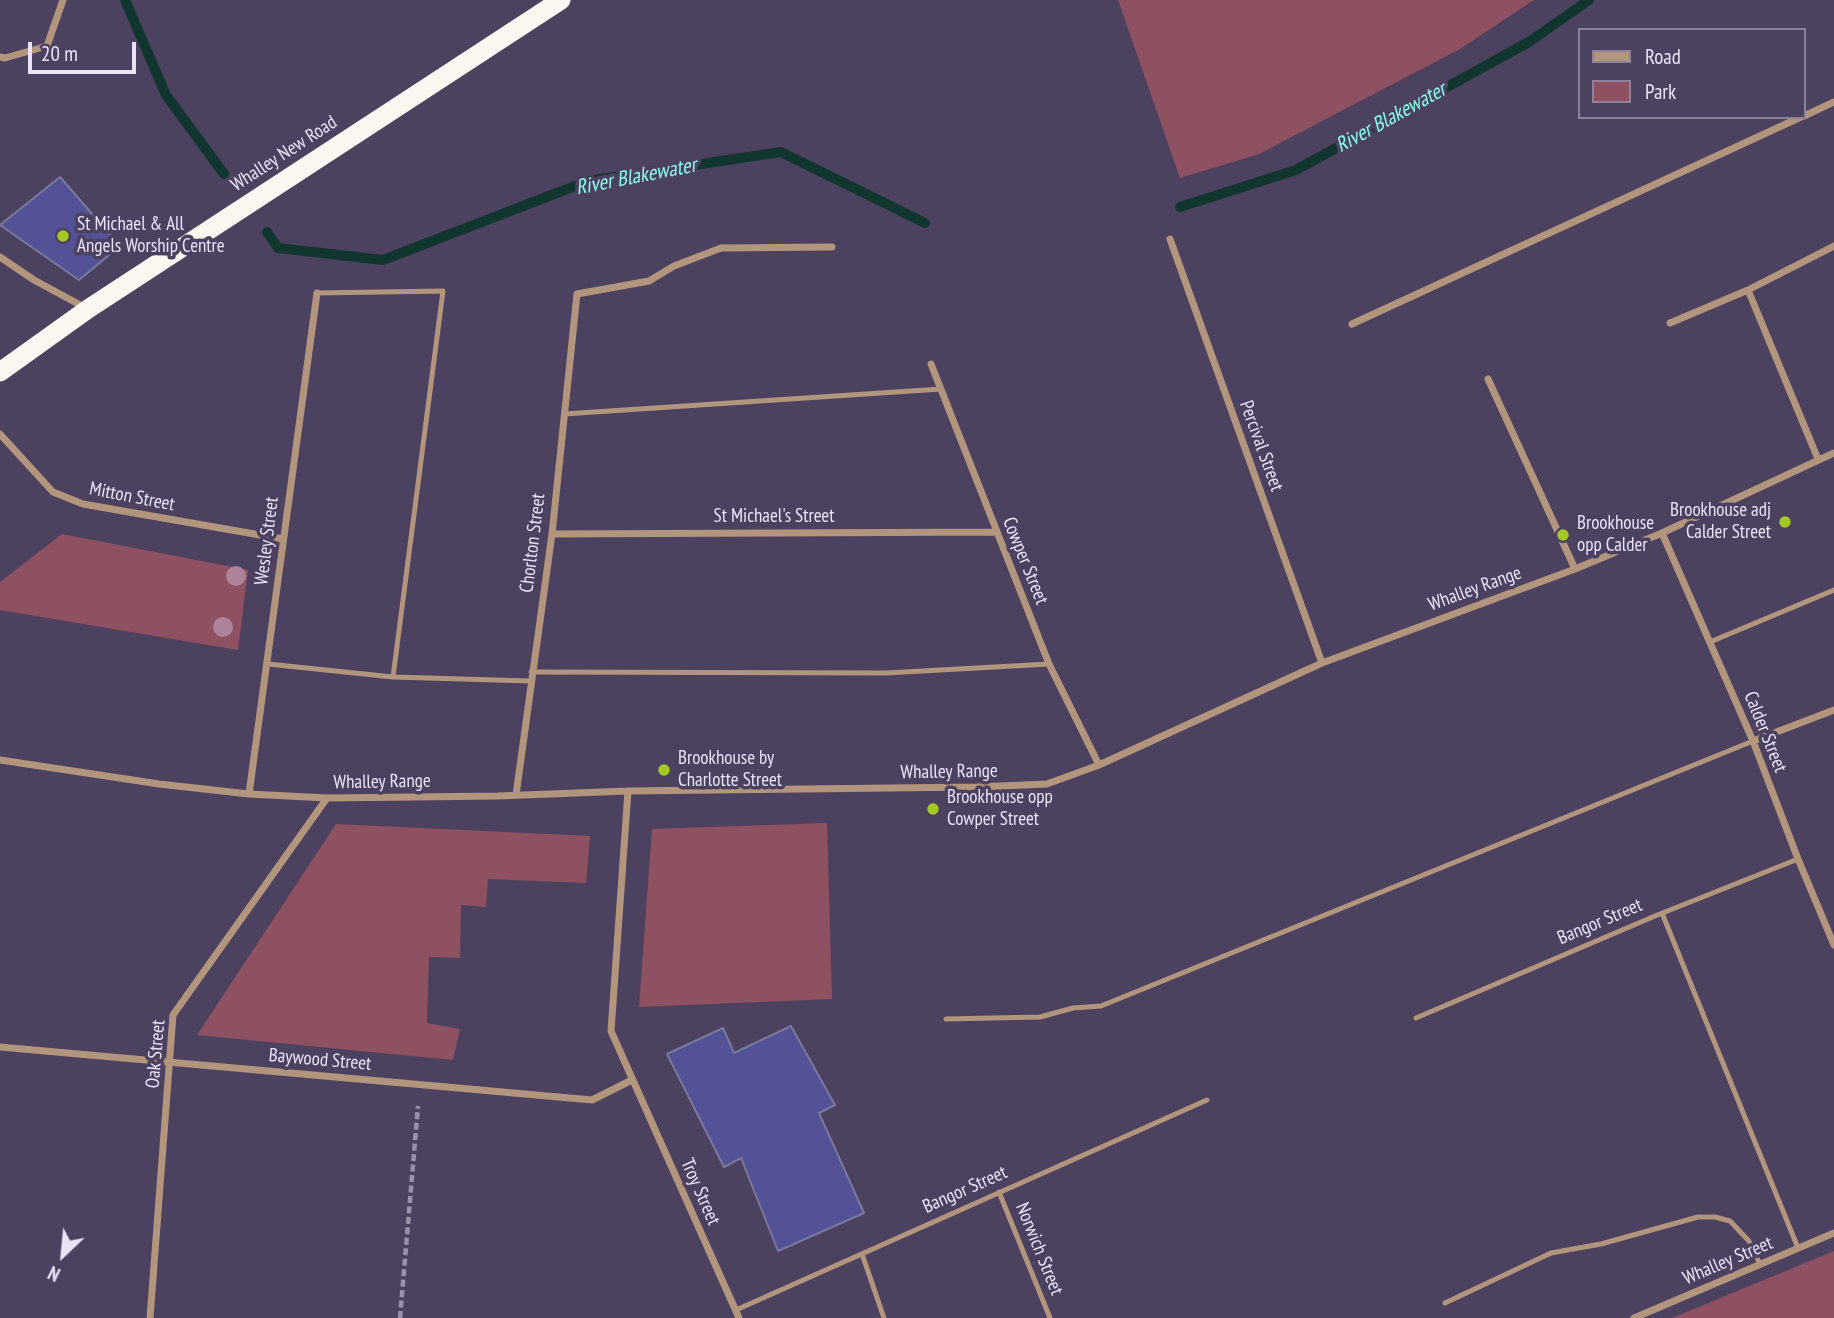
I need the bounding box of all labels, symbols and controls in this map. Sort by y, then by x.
scale bar [32,28,140,72]
legend [1578,28,1806,119]
text: 20 m [41,40,78,67]
text: Road [1645,43,1681,70]
water label: River Blakewater [1331,77,1451,159]
text: Park [1645,78,1676,105]
street label: Whalley New Road [227,111,341,197]
water label: River Blakewater [574,153,698,201]
place label: St Michael & All Angels Worship Centre [77,214,225,258]
marker: St Michael & All Angels Worship Centre [55,228,71,244]
street label: Percival Street [1234,398,1288,494]
street label: Mitton Street [87,478,177,516]
street label: Chorlton Street [516,492,550,594]
street label: Wesley Street [250,496,284,586]
place label: Brookhouse adj Calder Street [1670,500,1771,544]
street label: St Michael's Street [714,506,834,528]
place label: Brookhouse opp Calder [1577,513,1654,557]
street label: Cowper Street [997,514,1053,608]
marker: Brookhouse adj Calder Street [1777,514,1793,530]
marker: Brookhouse opp Calder [1555,527,1571,543]
street label: Whalley Range [1425,562,1525,616]
street label: Calder Street [1738,688,1792,776]
place label: Brookhouse by Charlotte Street [678,748,782,792]
street label: Whalley Range [900,760,998,784]
marker: Brookhouse by Charlotte Street [656,762,672,778]
street label: Whalley Range [333,770,431,794]
place label: Brookhouse opp Cowper Street [947,787,1053,831]
marker: Brookhouse opp Cowper Street [925,801,941,817]
street label: Bangor Street [1554,894,1646,950]
street label: Oak Street [142,1019,170,1089]
street label: Baywood Street [268,1044,372,1076]
street label: Troy Street [675,1155,725,1229]
street label: Bangor Street [919,1161,1011,1219]
street label: Norwich Street [1010,1200,1068,1298]
north arrow [28,1220,98,1290]
street label: Whalley Street [1680,1232,1776,1290]
text: N [44,1261,64,1287]

